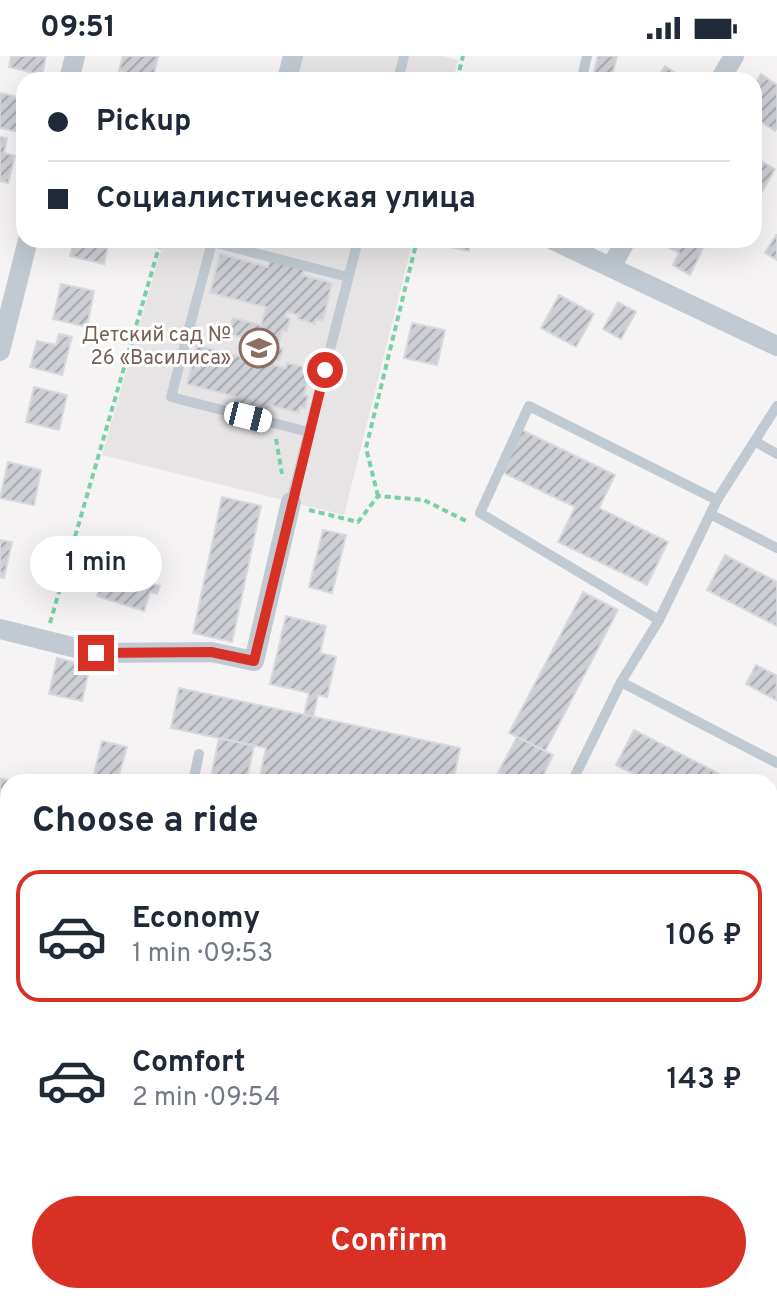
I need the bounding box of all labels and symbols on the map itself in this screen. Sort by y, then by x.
place label: Детский сад № 26 «Василиса» [82,323,231,372]
school or university icon: Детский сад № 26 «Василиса» [238,327,280,369]
route start [307,352,343,388]
car [222,400,274,434]
callout: 1 min [30,537,162,593]
route end [78,635,114,671]

